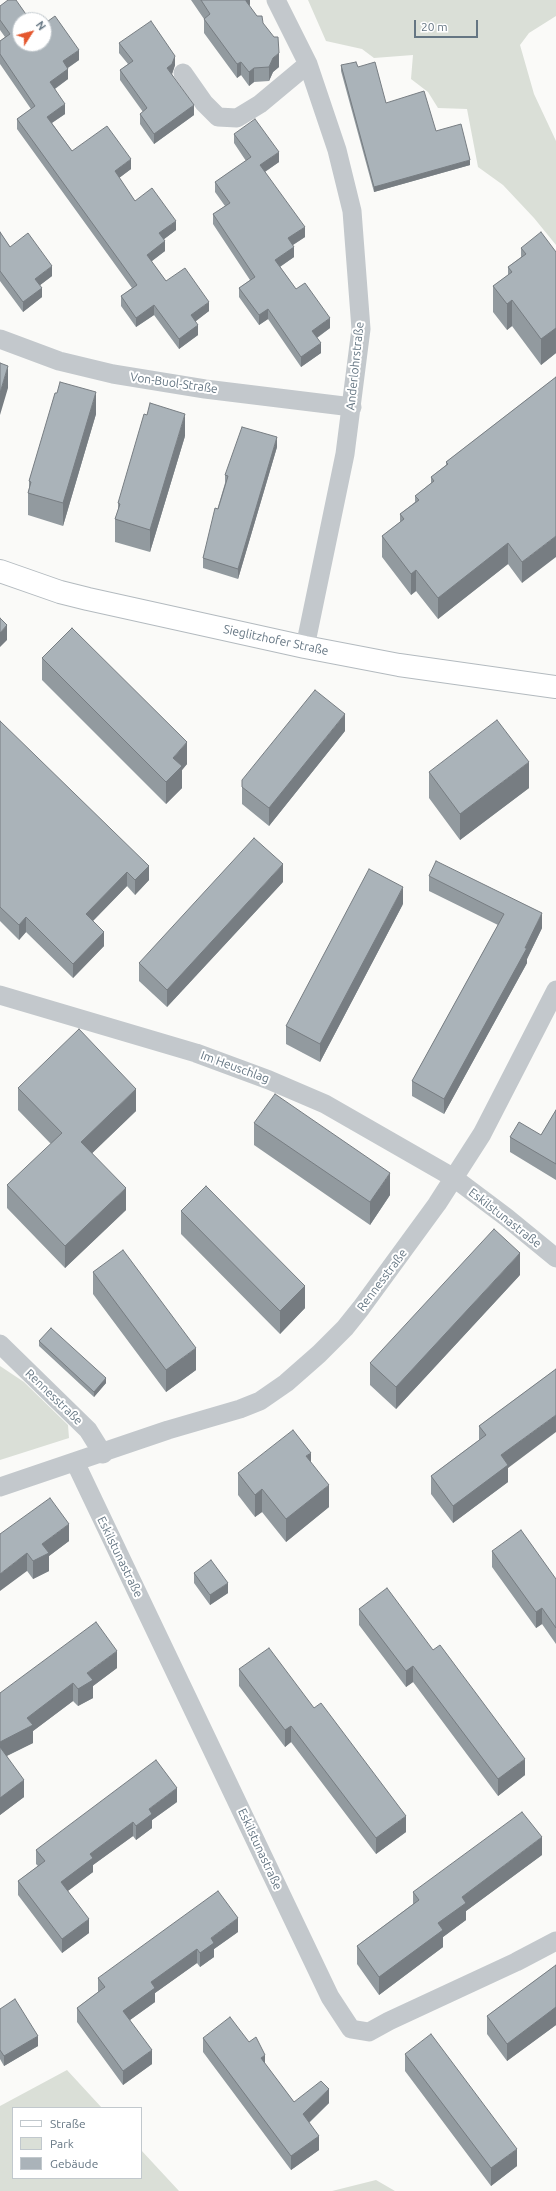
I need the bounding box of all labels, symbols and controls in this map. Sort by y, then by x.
north arrow [12,12,52,52]
scale bar [416,12,480,38]
text: N [34,19,48,32]
text: 20 m [421,20,448,33]
street label: Anderlohrstraße [343,321,367,411]
street label: Von-Buol-Straße [129,370,219,396]
street label: Sieglitzhofer Straße [222,622,330,658]
street label: Im Heuschlag [199,1048,271,1086]
street label: Eskilstunastraße [466,1185,544,1251]
street label: Rennesstraße [354,1246,410,1314]
street label: Rennesstraße [22,1366,86,1428]
street label: Eskilstunastraße [94,1514,146,1600]
street label: Eskilstunastraße [235,1806,285,1892]
legend [12,2107,142,2179]
text: Straße [50,2117,86,2130]
text: Park [50,2137,74,2150]
text: Gebäude [50,2157,98,2170]

